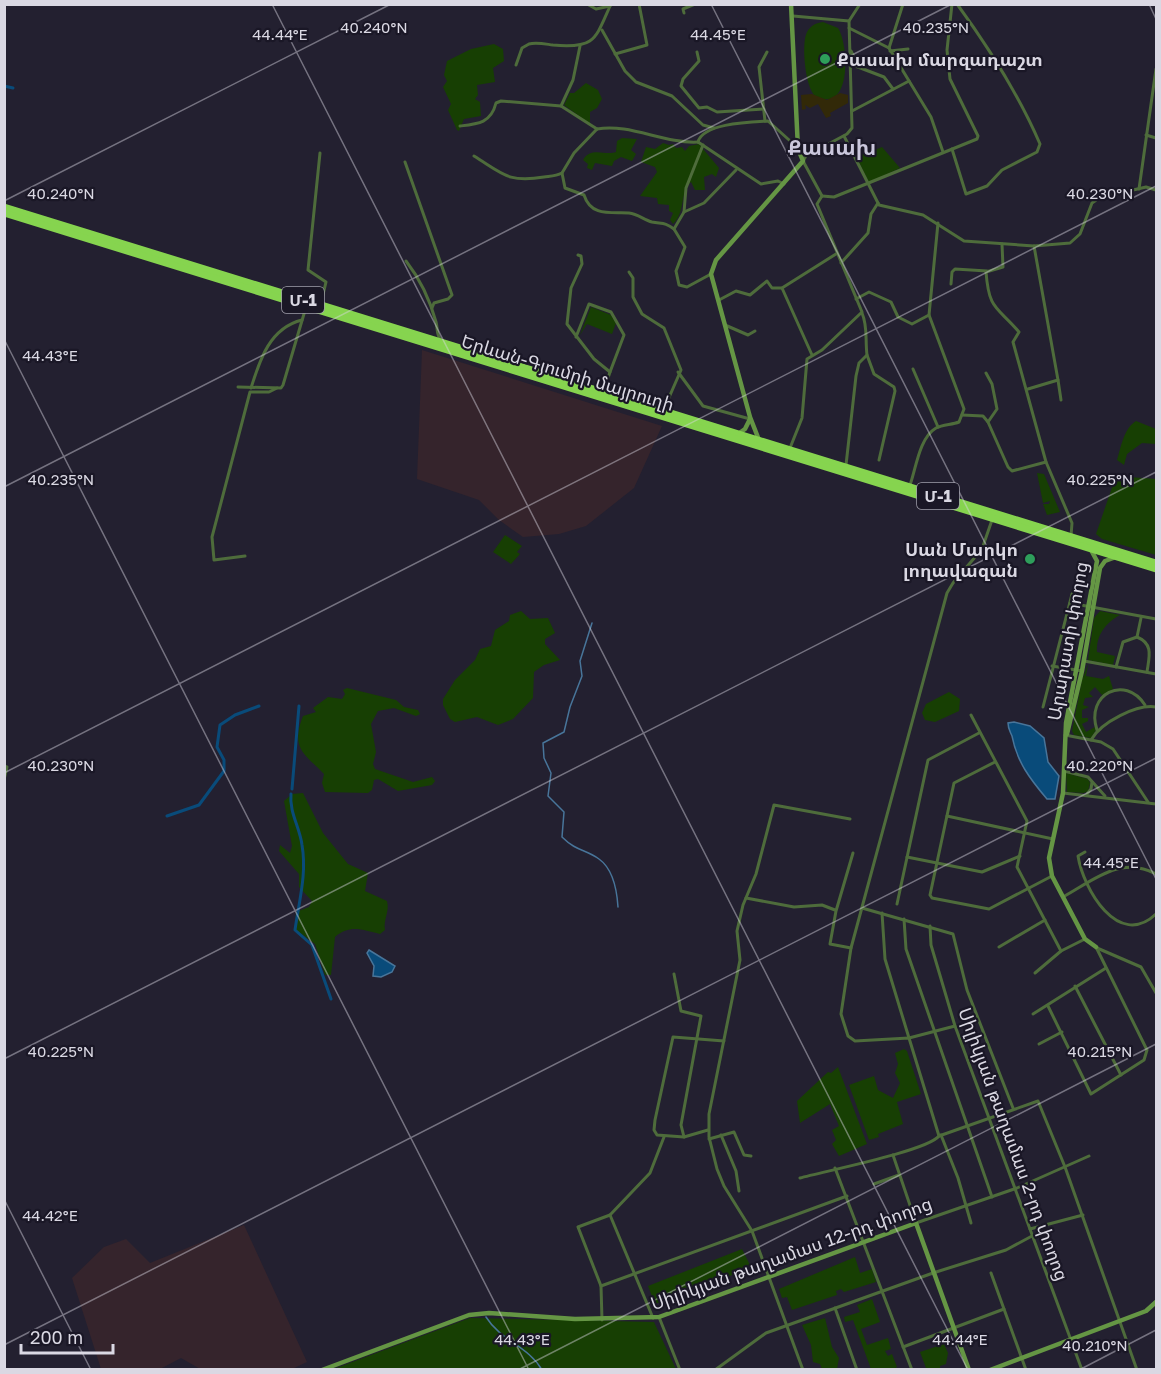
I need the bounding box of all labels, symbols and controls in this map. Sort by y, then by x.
text: 40.240°N [340,18,408,36]
text: 40.235°N [903,18,969,36]
text: 44.44°E [252,25,308,43]
text: 44.45°E [690,25,746,43]
place label: Քասախ մարզադաշտ [837,48,1043,70]
marker: Քասախ մարզադաշտ [818,52,832,66]
district label: Քասախ [788,134,876,160]
text: 40.240°N [27,184,95,202]
text: 40.230°N [1067,184,1133,202]
road number: Մ-1 [282,287,324,313]
street label: Երևան-Գյումրի մայրուղի [459,329,677,415]
text: 44.43°E [22,346,78,364]
text: 40.235°N [28,470,94,488]
text: 40.225°N [1067,470,1133,488]
road number: Մ-1 [917,483,959,509]
place label: Սան Մարկո լողավազան [903,538,1018,581]
marker: Սան Մարկո լողավազան [1023,552,1037,566]
street label: Արարատի փողոց [1042,560,1092,722]
text: 40.230°N [28,756,94,774]
text: 40.220°N [1067,756,1133,774]
text: 44.45°E [1083,853,1139,871]
street label: Սիլիկյան թաղամաս 2-րդ փողոց [954,1004,1074,1284]
text: 40.225°N [28,1042,94,1060]
text: 40.215°N [1068,1042,1132,1060]
street label: Սիլիկյան թաղամաս 12-րդ փողոց [647,1192,935,1314]
text: 44.42°E [22,1206,78,1224]
scale bar [21,1317,112,1355]
text: 200 m [30,1326,83,1348]
text: 44.43°E [494,1330,550,1348]
text: 44.44°E [932,1330,988,1348]
text: 40.210°N [1062,1336,1128,1354]

